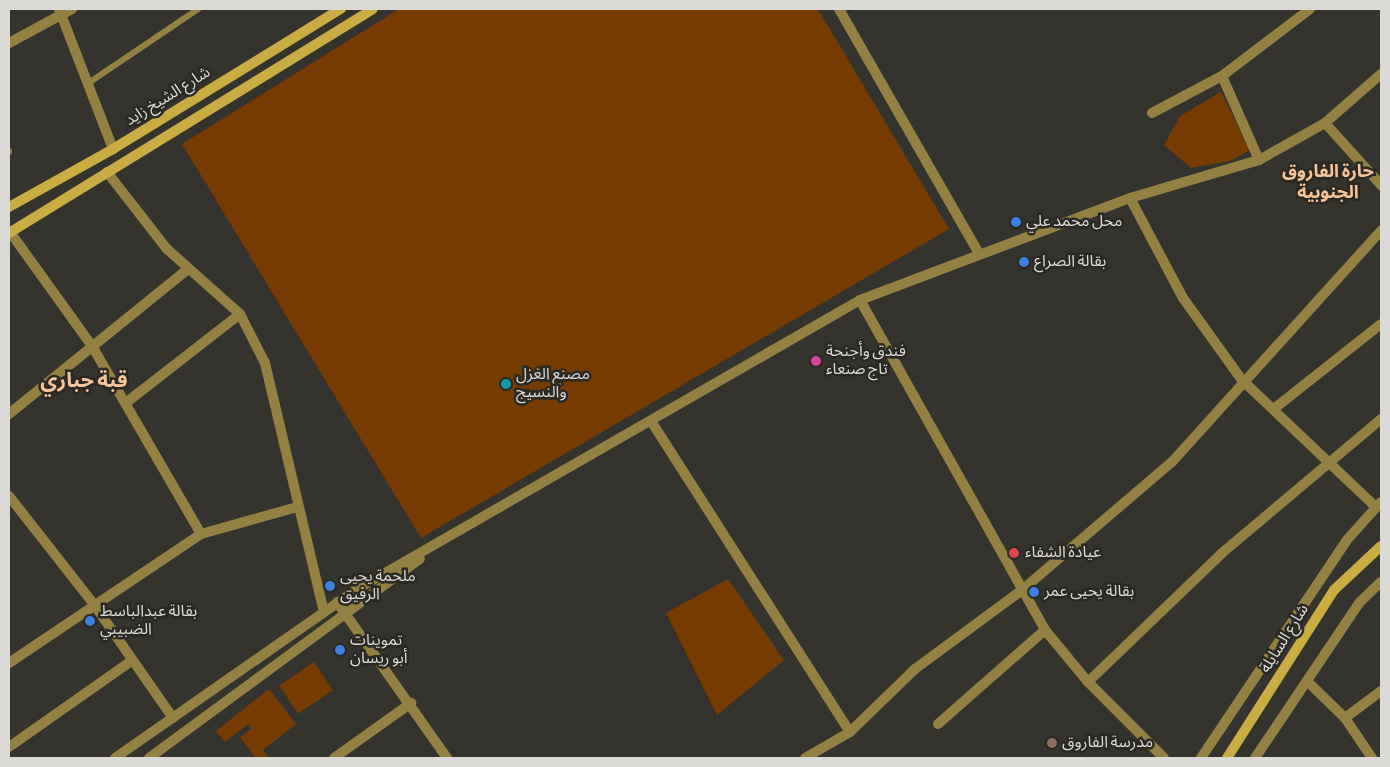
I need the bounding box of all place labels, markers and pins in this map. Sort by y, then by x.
place label: محل محمد علي [1026,212,1122,232]
marker: محل محمد علي [1010,216,1022,228]
place label: بقالة الصراع [1034,252,1106,272]
marker: بقالة الصراع [1018,256,1030,268]
place label: فندق وأجنحة تاج صنعاء [826,342,906,380]
marker: فندق وأجنحة تاج صنعاء [810,355,822,367]
place label: مصنع الغزل والنسيج [516,365,590,403]
marker: مصنع الغزل والنسيج [500,378,512,390]
place label: عيادة الشفاء [1025,543,1101,563]
marker: عيادة الشفاء [1007,546,1021,560]
place label: ملحمة يحيى الرفيق [340,567,416,605]
marker: ملحمة يحيى الرفيق [324,580,336,592]
place label: بقالة يحيى عمر [1044,582,1134,602]
marker: بقالة يحيى عمر [1028,586,1040,598]
place label: بقالة عبدالباسط الضبيبي [100,602,197,640]
marker: بقالة عبدالباسط الضبيبي [84,615,96,627]
place label: تموينات أبو ريسان [350,631,408,669]
marker: تموينات أبو ريسان [334,644,346,656]
place label: مدرسة الفاروق [1062,733,1153,753]
marker: مدرسة الفاروق [1046,737,1058,749]

